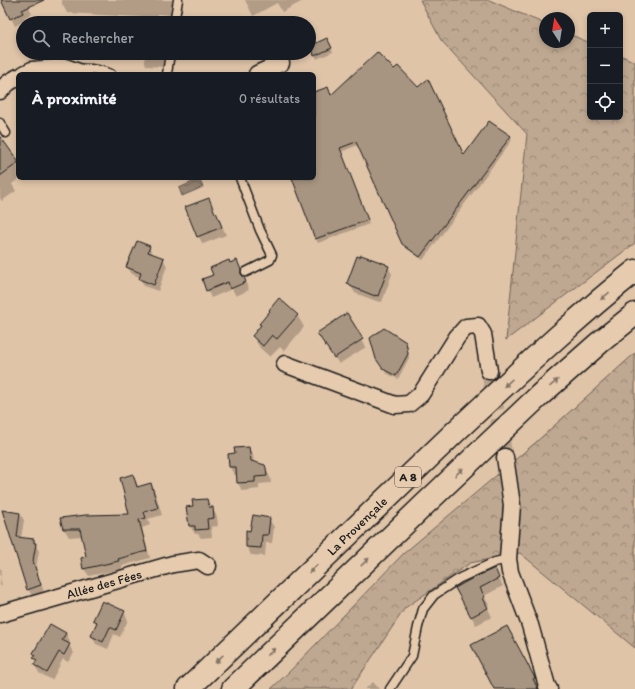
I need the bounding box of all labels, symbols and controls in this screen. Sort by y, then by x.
north arrow [539,12,575,48]
map controls [587,12,623,120]
button: + [587,12,623,48]
search box [16,16,316,60]
icon: search [30,27,52,49]
text: Rechercher [62,29,134,47]
button: − [587,48,623,84]
button: locate [587,84,623,120]
text: À proximité [32,88,117,108]
text: 0 résultats [239,91,300,106]
one-way arrow [600,292,610,301]
one-way arrow [503,378,513,387]
one-way arrow [549,379,559,388]
road number: A 8 [395,467,421,487]
one-way arrow [454,467,464,477]
street label: La Provençale [324,494,390,558]
one-way arrow [360,557,370,567]
one-way arrow [308,564,318,574]
street label: Allée des Fées [65,566,144,602]
one-way arrow [266,647,276,657]
one-way arrow [214,654,224,664]

